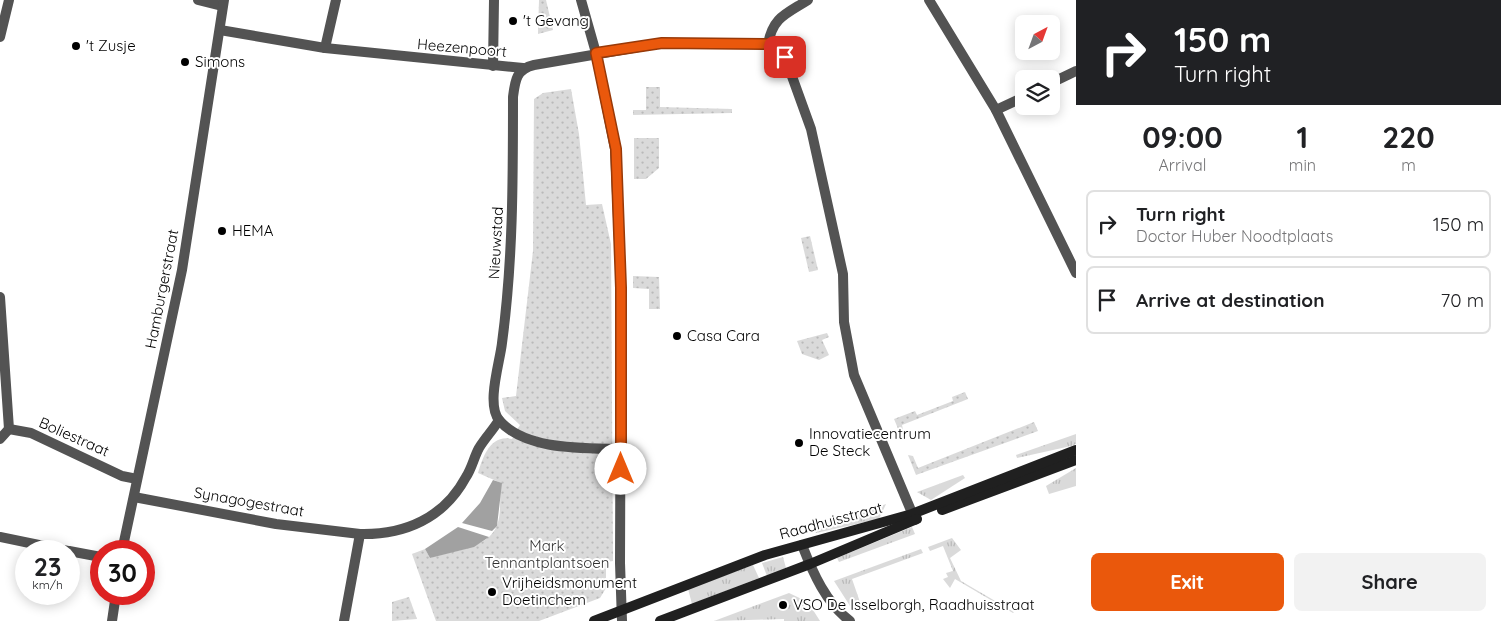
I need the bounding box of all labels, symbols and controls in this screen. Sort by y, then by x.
place label: 't Gevang [523,11,589,30]
marker: 't Gevang [507,15,519,27]
north arrow [1015,15,1060,60]
map controls [1015,15,1060,115]
text: 150 m [1174,17,1271,61]
icon: right [1091,20,1156,85]
street label: Heezenpoort [416,34,508,61]
place label: 't Zusje [86,36,136,55]
pin [764,36,806,78]
marker: 't Zusje [70,40,82,52]
icon: arrive [771,43,799,71]
place label: Simons [195,52,245,71]
marker: Simons [179,56,191,68]
text: Turn right [1174,60,1271,88]
button: layers [1015,70,1060,115]
text: 09:00 [1142,118,1223,156]
text: 1 [1297,118,1308,156]
text: 220 [1382,118,1435,156]
text: Arrival [1158,155,1206,175]
text: min [1289,155,1316,175]
text: m [1401,155,1416,175]
text: Turn right [1136,202,1225,226]
street label: Nieuwstad [484,206,507,280]
icon: right [1093,210,1121,238]
text: 150 m [1433,212,1484,236]
place label: HEMA [232,221,274,240]
marker: HEMA [216,225,228,237]
text: Doctor Huber Noodtplaats [1136,226,1333,246]
street label: Hamburgerstraat [141,228,182,350]
icon: arrive [1093,286,1121,314]
text: Arrive at destination [1136,288,1325,312]
text: 70 m [1440,288,1484,312]
place label: Casa Cara [687,326,760,345]
marker: Casa Cara [671,330,683,342]
street label: Boliestraat [36,413,112,460]
place label: Innovatiecentrum De Steck [809,424,931,460]
marker: Innovatiecentrum De Steck [793,437,805,449]
position arrow [594,442,646,494]
street label: Synagogestraat [193,482,306,521]
street label: Raadhuisstraat [777,498,885,543]
park label: Mark Tennantplantsoen [485,536,609,572]
speed limit sign: 30 [90,540,155,605]
text: 23 [34,551,61,582]
button: Exit [1091,553,1284,611]
button: Share [1294,553,1486,611]
place label: Vrijheidsmonument Doetinchem [502,573,637,609]
text: km/h [32,577,63,592]
marker: Vrijheidsmonument Doetinchem [486,586,498,598]
place label: VSO De Isselborgh, Raadhuisstraat [793,595,1035,614]
marker: VSO De Isselborgh, Raadhuisstraat [777,599,789,611]

